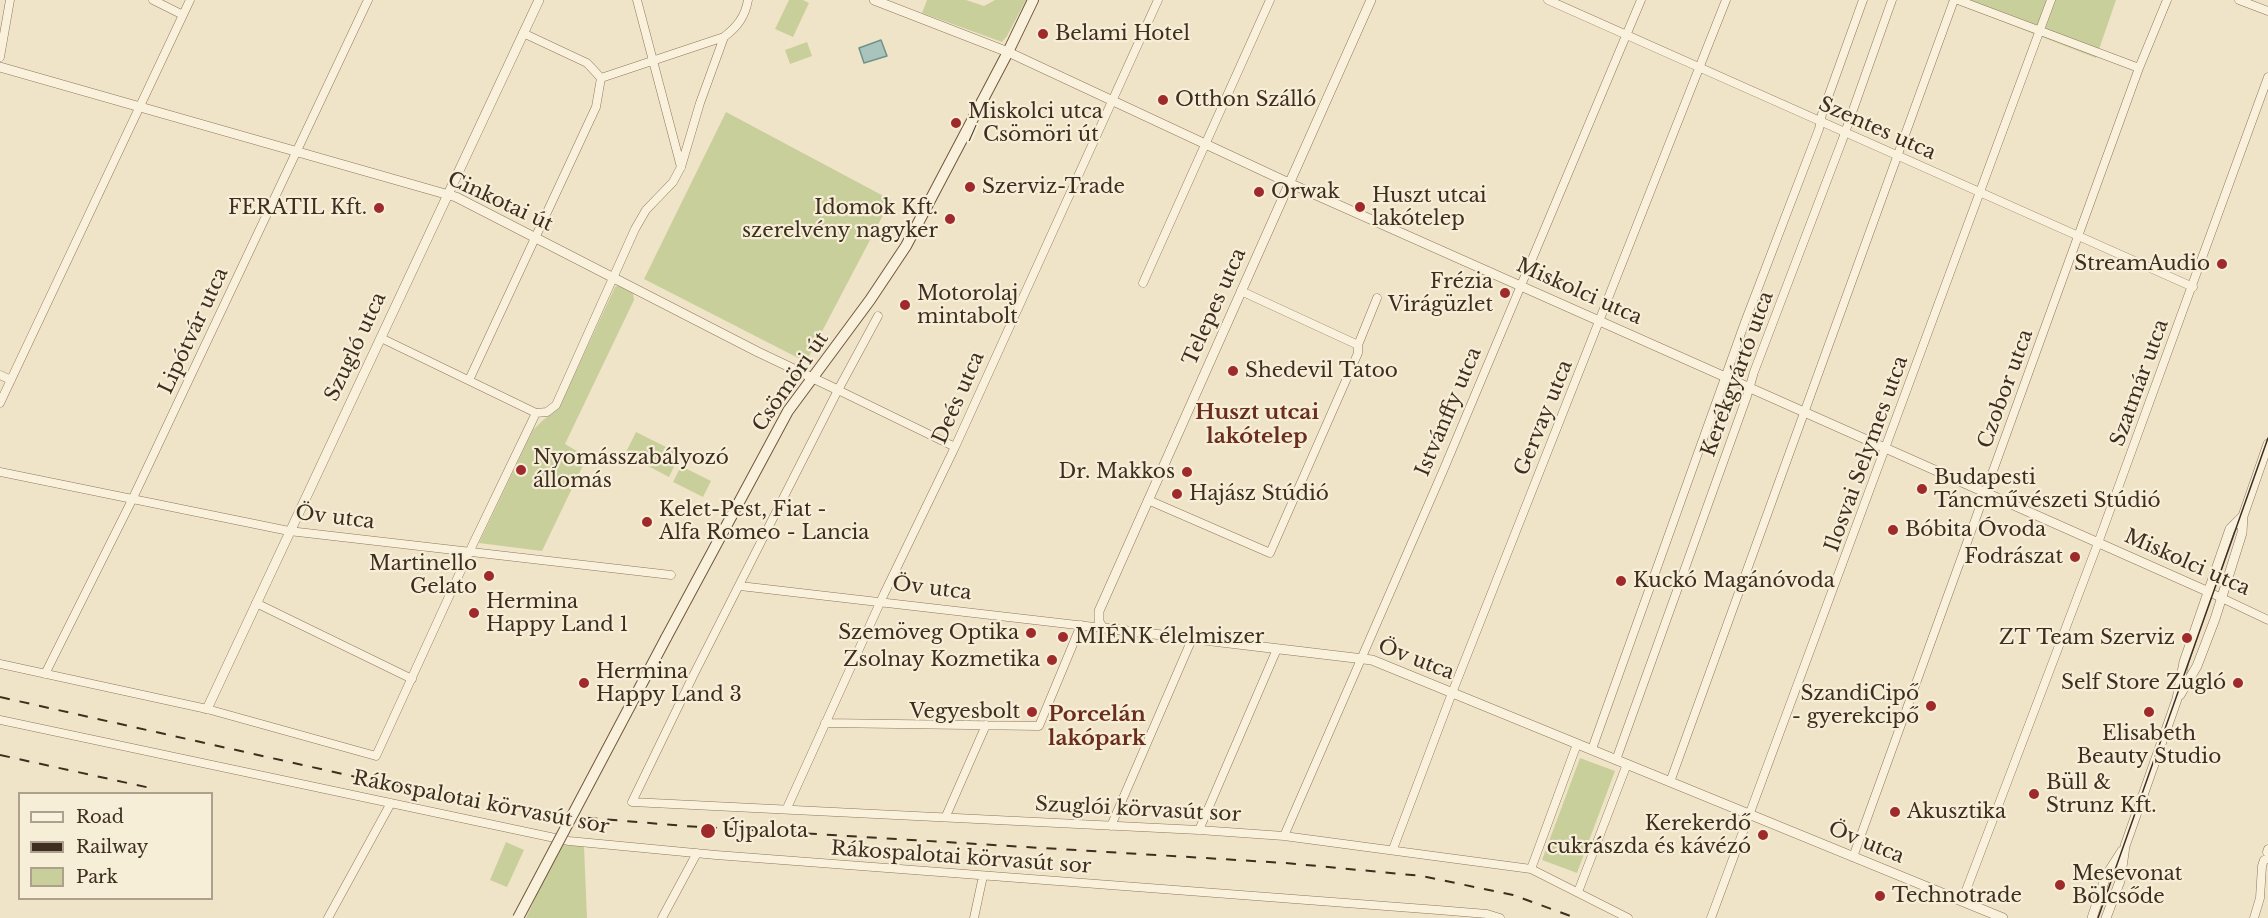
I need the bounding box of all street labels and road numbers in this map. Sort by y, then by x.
street label: Szentes utca [1815,92,1939,166]
street label: Cinkotai út [444,167,556,237]
street label: Telepes utca [1178,245,1252,369]
street label: Miskolci utca [1512,254,1646,330]
street label: Lipótvár utca [154,264,234,398]
street label: Kerékgyártó utca [1697,288,1779,460]
street label: Szugló utca [320,289,392,405]
street label: Szatmár utca [2106,316,2174,450]
street label: Czobor utca [1973,326,2039,452]
street label: Csömöri út [748,328,834,436]
street label: Istvánffy utca [1411,344,1487,480]
street label: Deés utca [928,348,990,448]
street label: Ilosvai Selymes utca [1820,353,1914,555]
street label: Gervay utca [1510,357,1578,479]
street label: Öv utca [294,501,376,535]
street label: Miskolci utca [2120,525,2254,601]
street label: Öv utca [891,572,973,606]
street label: Öv utca [1375,635,1457,685]
street label: Rákospalotai körvasút sor [351,766,611,840]
street label: Szuglói körvasút sor [1034,793,1242,827]
street label: Öv utca [1825,817,1907,869]
street label: Rákospalotai körvasút sor [830,837,1092,879]

